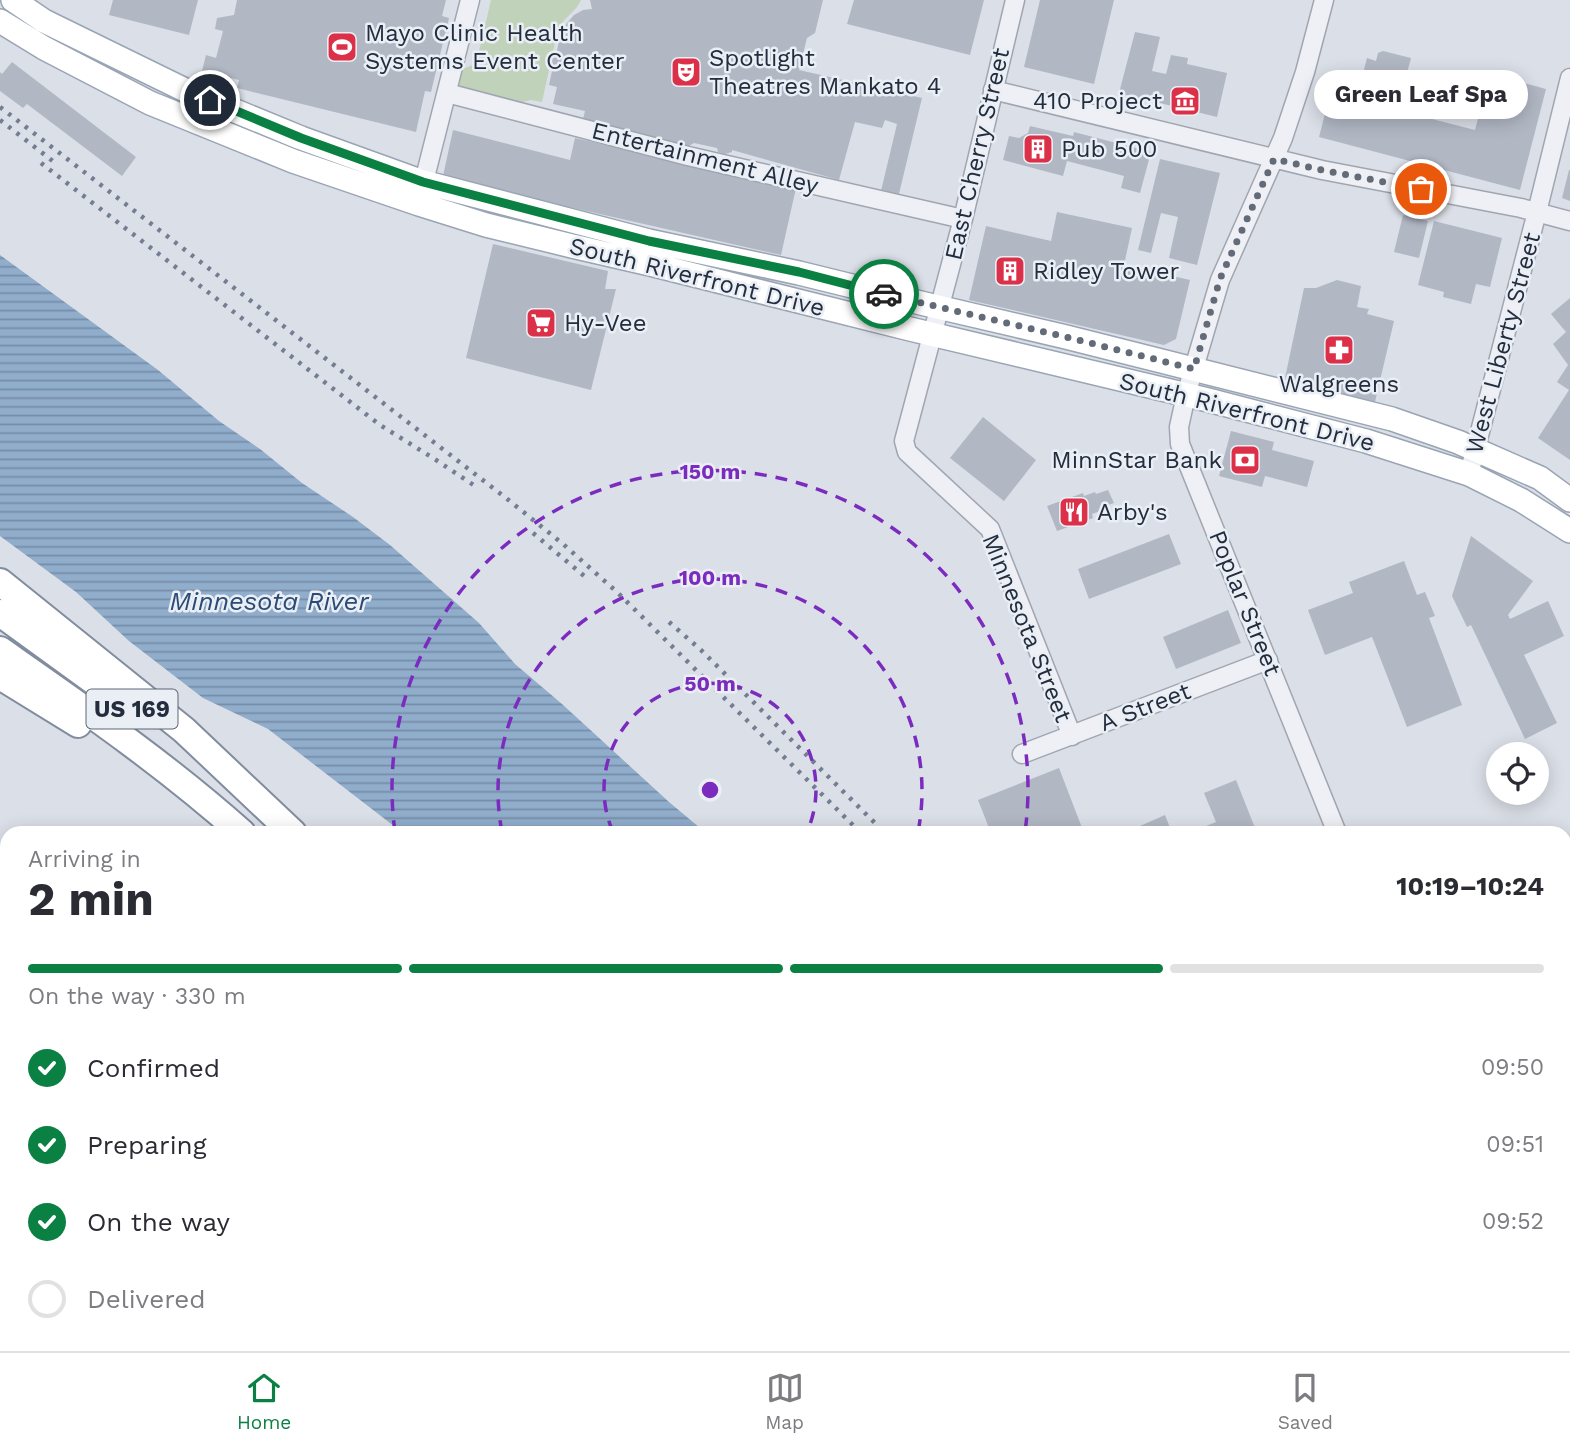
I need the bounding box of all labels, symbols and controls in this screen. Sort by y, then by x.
place label: Mayo Clinic Health Systems Event Center [365,19,625,75]
sports icon: Mayo Clinic Health Systems Event Center [325,30,359,64]
place label: Spotlight Theatres Mankato 4 [709,44,942,100]
street label: East Cherry Street [939,45,1015,263]
theatre icon: Spotlight Theatres Mankato 4 [669,55,703,89]
pin [180,70,240,130]
callout: Green Leaf Spa [1314,70,1528,119]
icon: home [191,81,229,119]
text: Green Leaf Spa [1335,81,1507,108]
museum icon: 410 Project [1168,84,1202,118]
place label: 410 Project [1033,87,1162,115]
street label: Entertainment Alley [589,116,822,200]
building icon: Pub 500 [1021,132,1055,166]
place label: Pub 500 [1061,135,1158,163]
pin [1391,159,1451,219]
icon: bag [1402,170,1440,208]
street label: West Liberty Street [1460,229,1546,457]
street label: South Riverfront Drive [567,232,827,322]
building icon: Ridley Tower [993,254,1027,288]
place label: Ridley Tower [1033,257,1180,285]
courier [849,259,919,329]
icon: car [865,275,903,313]
supermarket icon: Hy-Vee [524,306,558,340]
place label: Hy-Vee [564,309,647,337]
pharmacy icon: Walgreens [1322,333,1356,367]
street label: South Riverfront Drive [1117,367,1377,457]
place label: Walgreens [1279,370,1399,398]
bank icon: MinnStar Bank [1228,443,1262,477]
place label: MinnStar Bank [1051,446,1222,474]
text: 150 m [680,459,740,484]
restaurant icon: Arby's [1057,495,1091,529]
place label: Arby's [1097,498,1168,526]
street label: Poplar Street [1203,526,1287,680]
street label: Minnesota Street [976,530,1078,726]
text: 100 m [679,565,741,590]
water label: Minnesota River [169,586,369,616]
text: 50 m [684,671,736,696]
street label: A Street [1095,677,1195,737]
road number: US 169 [86,690,178,729]
map controls [1486,742,1549,805]
button: locate [1486,742,1549,805]
centre of rings [698,778,722,802]
text: Arriving in [28,846,141,873]
text: 10:19–10:24 [1396,871,1544,901]
text: 2 min [28,872,154,926]
text: On the way · 330 m [28,983,246,1010]
icon: check [28,1049,66,1087]
text: Confirmed [87,1053,220,1083]
text: 09:50 [1481,1054,1544,1081]
icon: check [28,1126,66,1164]
text: Preparing [87,1130,207,1160]
text: 09:51 [1486,1131,1544,1158]
icon: check [28,1203,66,1241]
text: On the way [87,1207,230,1237]
text: 09:52 [1482,1208,1544,1235]
text: Delivered [87,1284,206,1314]
tab: Home [237,1369,291,1434]
tab: Map [765,1369,804,1434]
tab: Saved [1278,1369,1333,1434]

